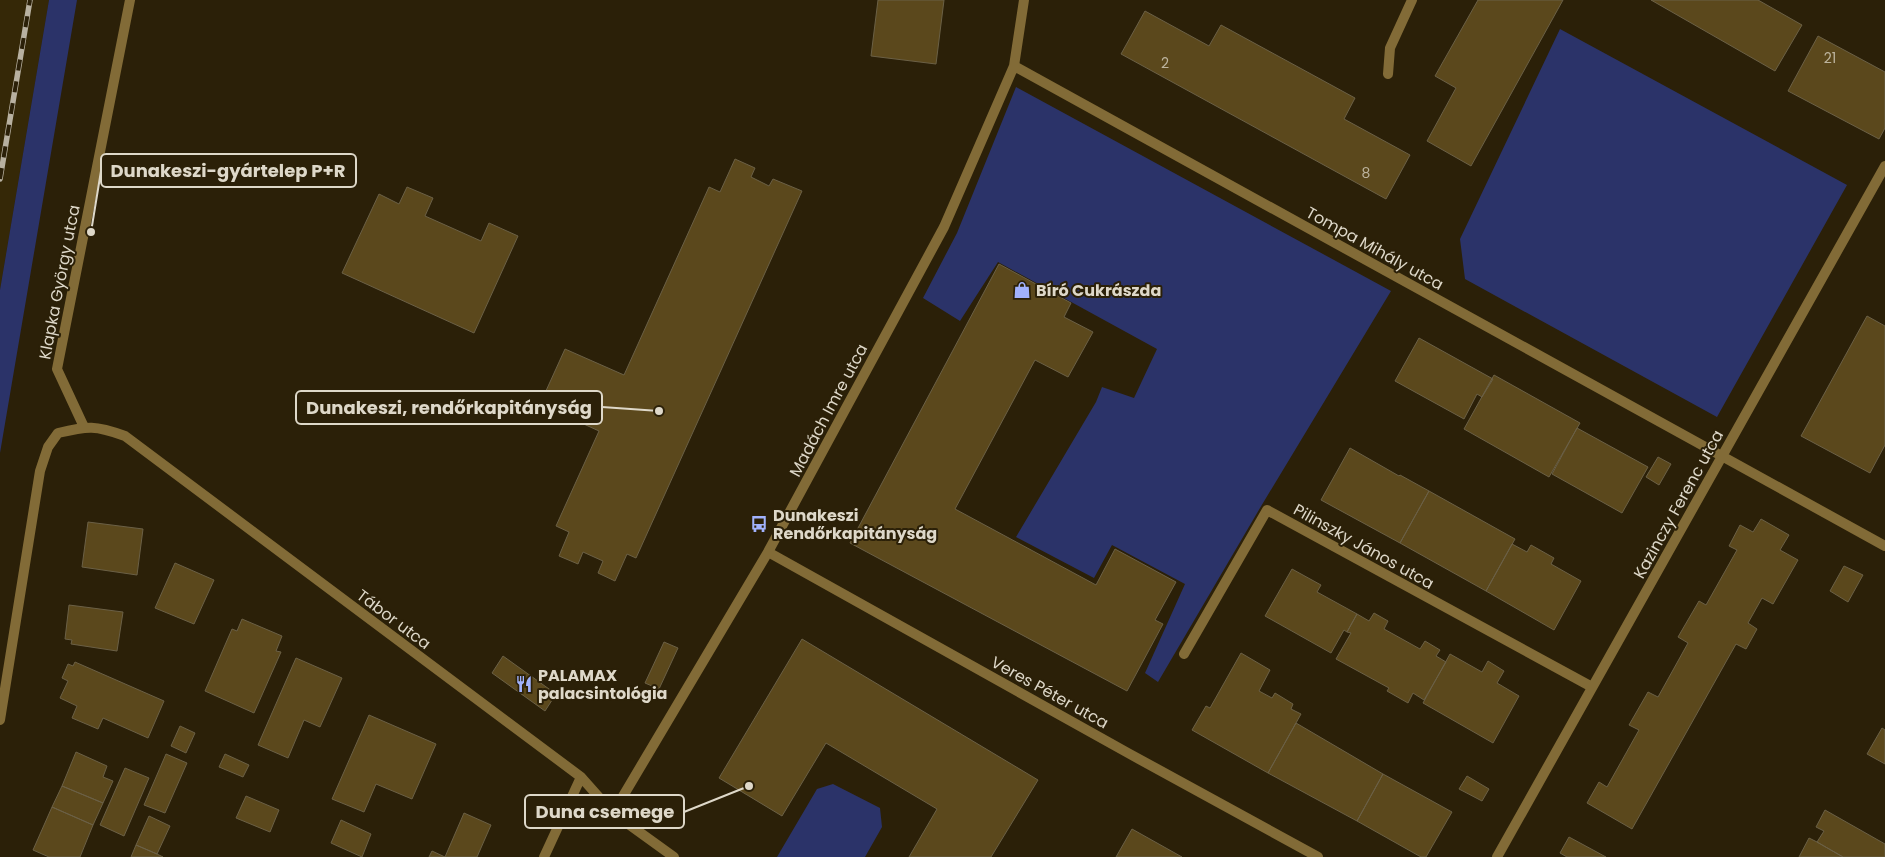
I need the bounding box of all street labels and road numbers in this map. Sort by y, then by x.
street label: Tompa Mihály utca [1302,201,1448,296]
street label: Klapka György utca [33,203,86,361]
street label: Madách Imre utca [784,340,873,481]
street label: Kazinczy Ferenc utca [1628,426,1729,583]
street label: Pilinszky János utca [1289,498,1438,595]
street label: Tábor utca [352,584,436,655]
street label: Veres Péter utca [987,651,1113,734]

